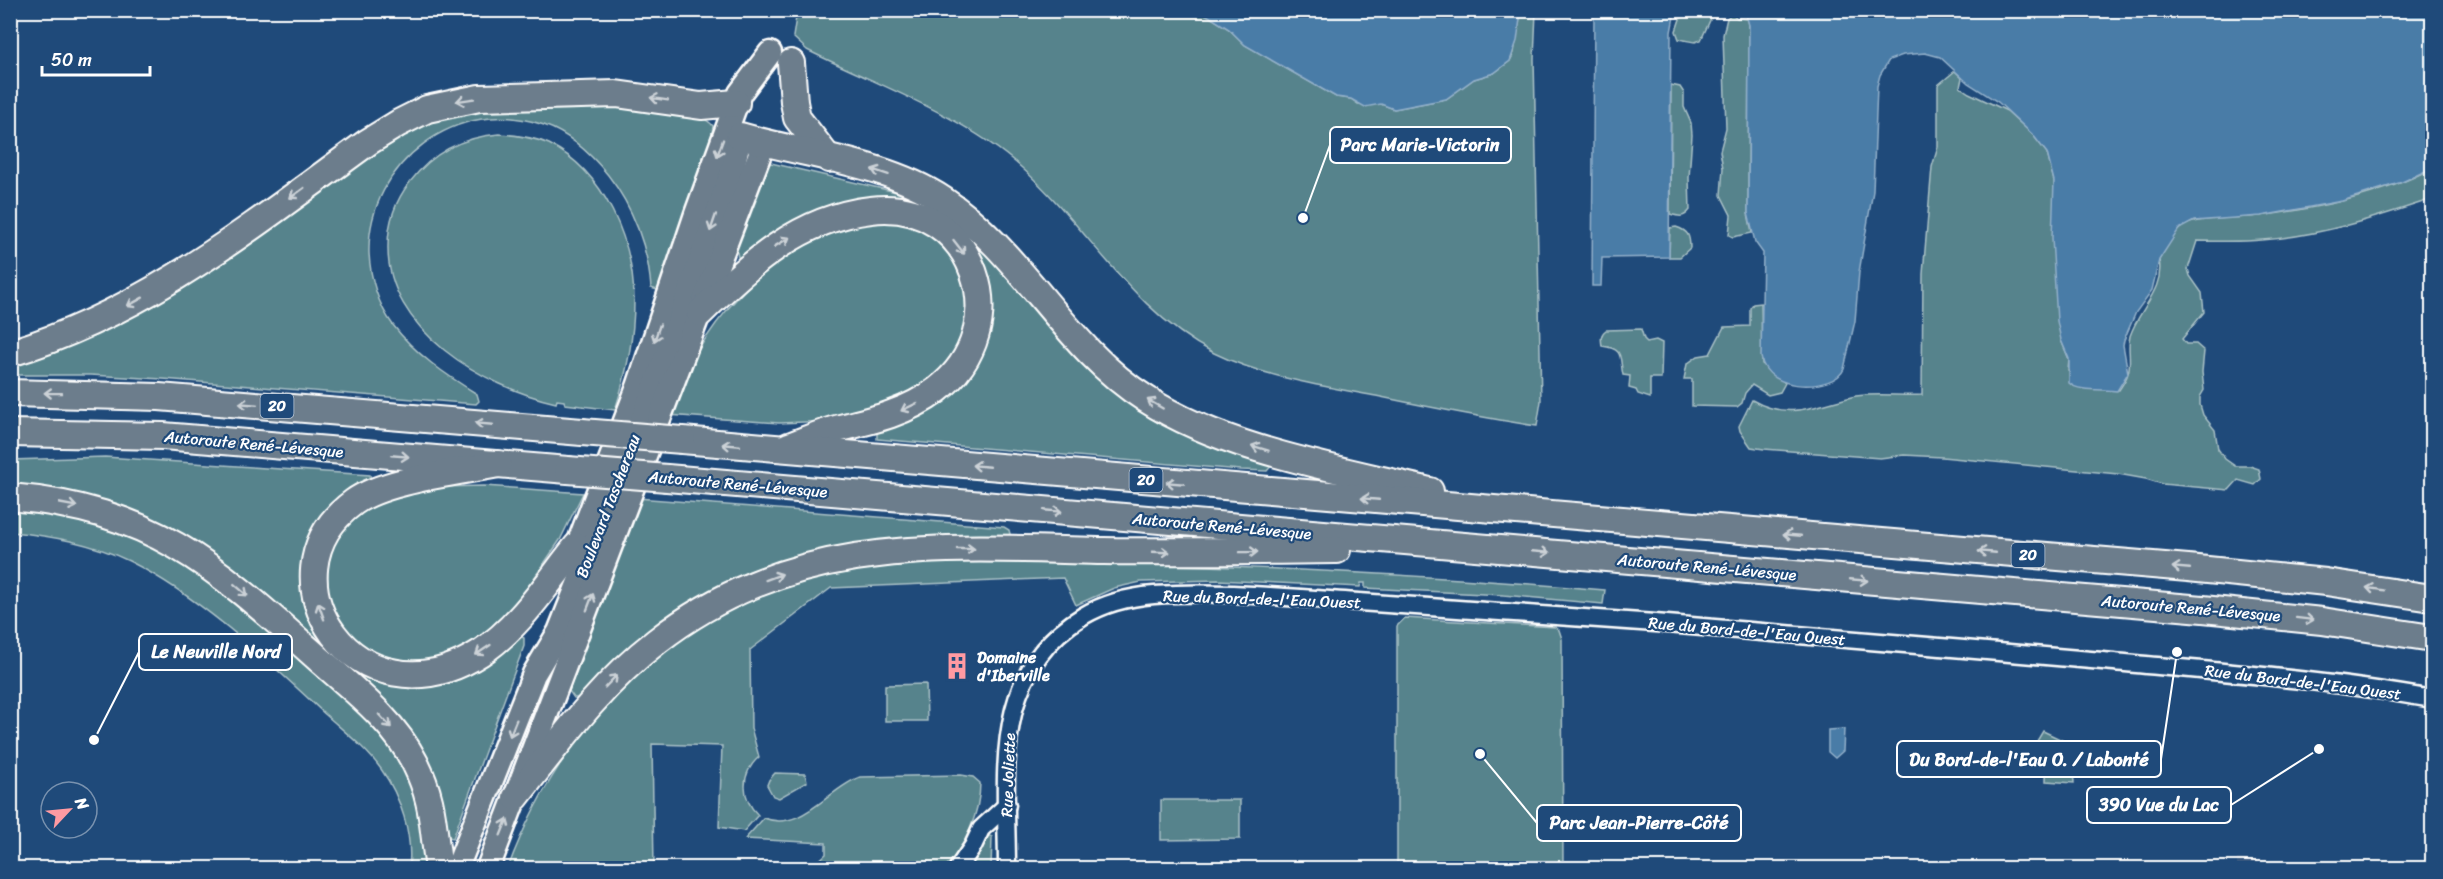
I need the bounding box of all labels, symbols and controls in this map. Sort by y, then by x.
scale bar [42,39,150,77]
text: 50 m [51,44,92,76]
one-way arrow [456,94,475,105]
one-way arrow [650,94,670,105]
callout: Parc Marie-Victorin [1330,127,1511,163]
text: Parc Marie-Victorin [1341,129,1500,161]
one-way arrow [713,138,724,157]
one-way arrow [871,166,890,177]
one-way arrow [289,187,305,200]
one-way arrow [706,214,717,232]
one-way arrow [773,235,790,247]
one-way arrow [952,239,965,255]
one-way arrow [126,297,144,308]
one-way arrow [651,323,662,342]
one-way arrow [44,387,64,399]
road number: 20 [260,394,294,418]
one-way arrow [238,398,258,409]
one-way arrow [1147,398,1164,410]
one-way arrow [901,401,919,413]
one-way arrow [475,418,495,429]
street label: Autoroute René-Lévesque [162,422,345,466]
street label: Boulevard Taschereau [567,429,649,582]
one-way arrow [721,439,741,450]
one-way arrow [1251,442,1270,453]
one-way arrow [390,451,410,462]
one-way arrow [972,460,992,471]
street label: Autoroute René-Lévesque [646,462,829,506]
road number: 20 [1130,468,1162,492]
one-way arrow [1166,477,1186,488]
one-way arrow [1360,493,1380,504]
one-way arrow [58,500,78,511]
street label: Autoroute René-Lévesque [1130,504,1313,548]
one-way arrow [1043,506,1063,517]
one-way arrow [1783,529,1803,540]
one-way arrow [955,543,975,555]
road number: 20 [2012,543,2044,567]
street label: Autoroute René-Lévesque [1615,545,1798,589]
one-way arrow [1150,546,1170,558]
one-way arrow [1238,546,1258,557]
one-way arrow [1977,546,1997,557]
one-way arrow [1530,547,1550,558]
one-way arrow [2171,562,2191,573]
one-way arrow [764,570,783,581]
one-way arrow [1849,574,1869,585]
street label: Rue du Bord-de-l'Eau Ouest [1163,581,1361,617]
one-way arrow [233,583,248,597]
one-way arrow [2365,583,2385,594]
street label: Autoroute René-Lévesque [2099,586,2282,630]
one-way arrow [585,593,596,611]
one-way arrow [315,603,326,621]
street label: Rue du Bord-de-l'Eau Ouest [1647,608,1847,654]
one-way arrow [2295,614,2314,625]
callout: Le Neuville Nord [139,634,292,670]
text: Le Neuville Nord [151,636,282,668]
place label: Domaine d'Iberville [977,643,1050,690]
one-way arrow [476,644,492,656]
building icon: Domaine d'Iberville [942,651,972,681]
street label: Rue du Bord-de-l'Eau Ouest [2203,656,2403,708]
one-way arrow [604,674,618,689]
one-way arrow [378,713,392,728]
one-way arrow [507,718,518,737]
street label: Rue Joliette [992,732,1024,818]
callout: Du Bord-de-l'Eau O. / Labonté [1897,741,2161,777]
text: Du Bord-de-l'Eau O. / Labonté [1909,744,2150,776]
north arrow [39,780,99,840]
callout: 390 Vue du Lac [2087,787,2231,823]
text: 390 Vue du Lac [2098,789,2219,821]
text: N [66,791,98,816]
callout: Parc Jean-Pierre-Côté [1537,805,1741,841]
text: Parc Jean-Pierre-Côté [1549,807,1729,839]
one-way arrow [499,818,510,837]

